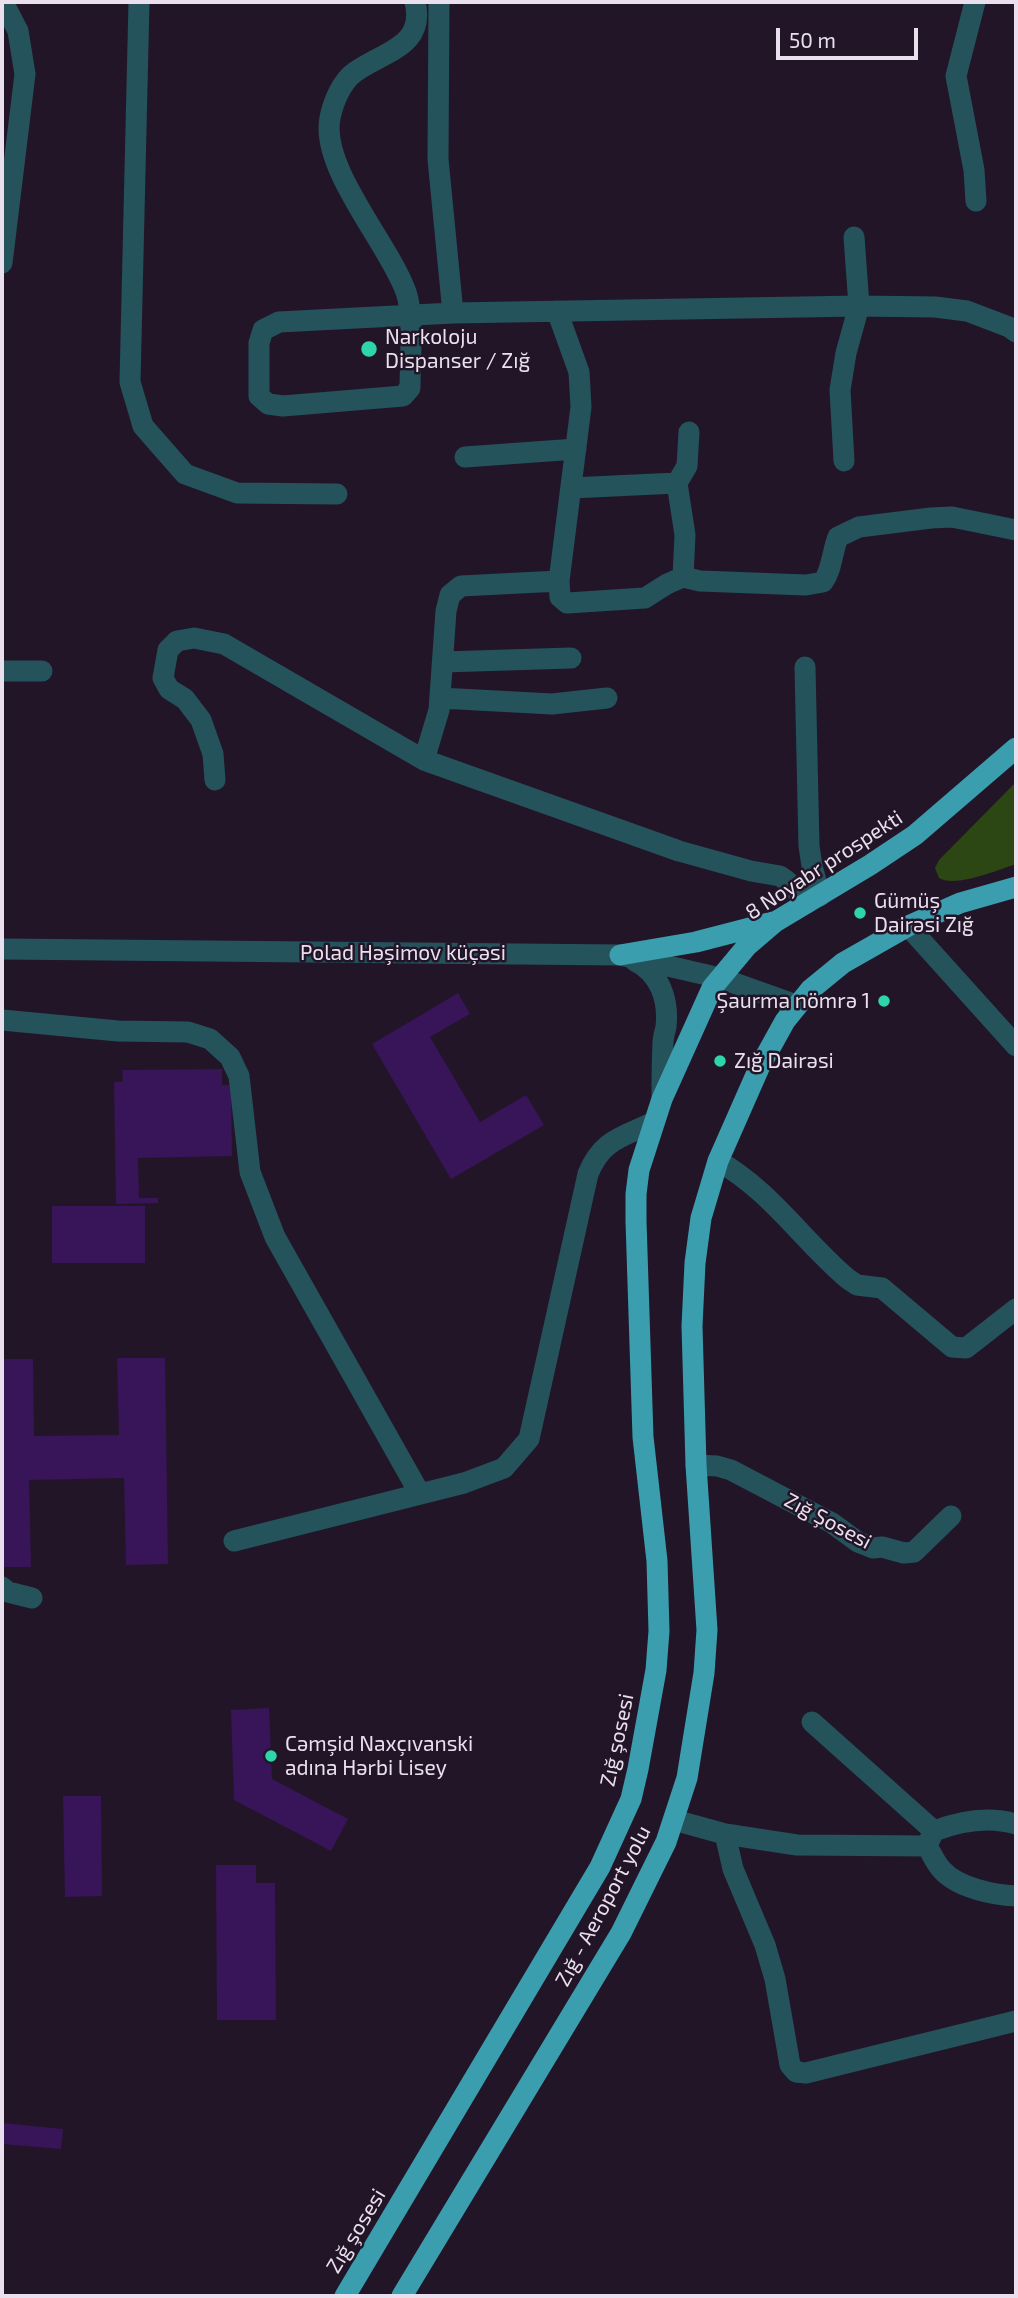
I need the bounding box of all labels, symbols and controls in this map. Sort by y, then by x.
scale bar [780,14,922,58]
text: 50 m [789,27,836,52]
place label: Narkoloju Dispanser / Zığ [385,324,530,374]
marker: Narkoloju Dispanser / Zığ [359,339,379,359]
street label: 8 Noyabr prospekti [741,805,907,925]
place label: Gümüş Dairəsi Zığ [874,888,974,938]
marker: Gümüş Dairəsi Zığ [852,905,868,921]
street label: Polad Həşimov küçəsi [300,940,506,966]
place label: Şaurma nömrә 1 [716,988,870,1014]
marker: Şaurma nömrә 1 [876,993,892,1009]
place label: Zığ Dairəsi [734,1048,834,1074]
marker: Zığ Dairəsi [712,1053,728,1069]
street label: Zığ Şosesi [780,1488,876,1554]
street label: Zığ şosesi [595,1691,639,1789]
place label: Cəmşid Naxçıvanski adına Hərbi Lisey [285,1731,473,1781]
marker: Cəmşid Naxçıvanski adına Hərbi Lisey [263,1748,279,1764]
street label: Zığ - Aeroport yolu [550,1821,656,1991]
street label: Zığ şosesi [321,2184,391,2278]

